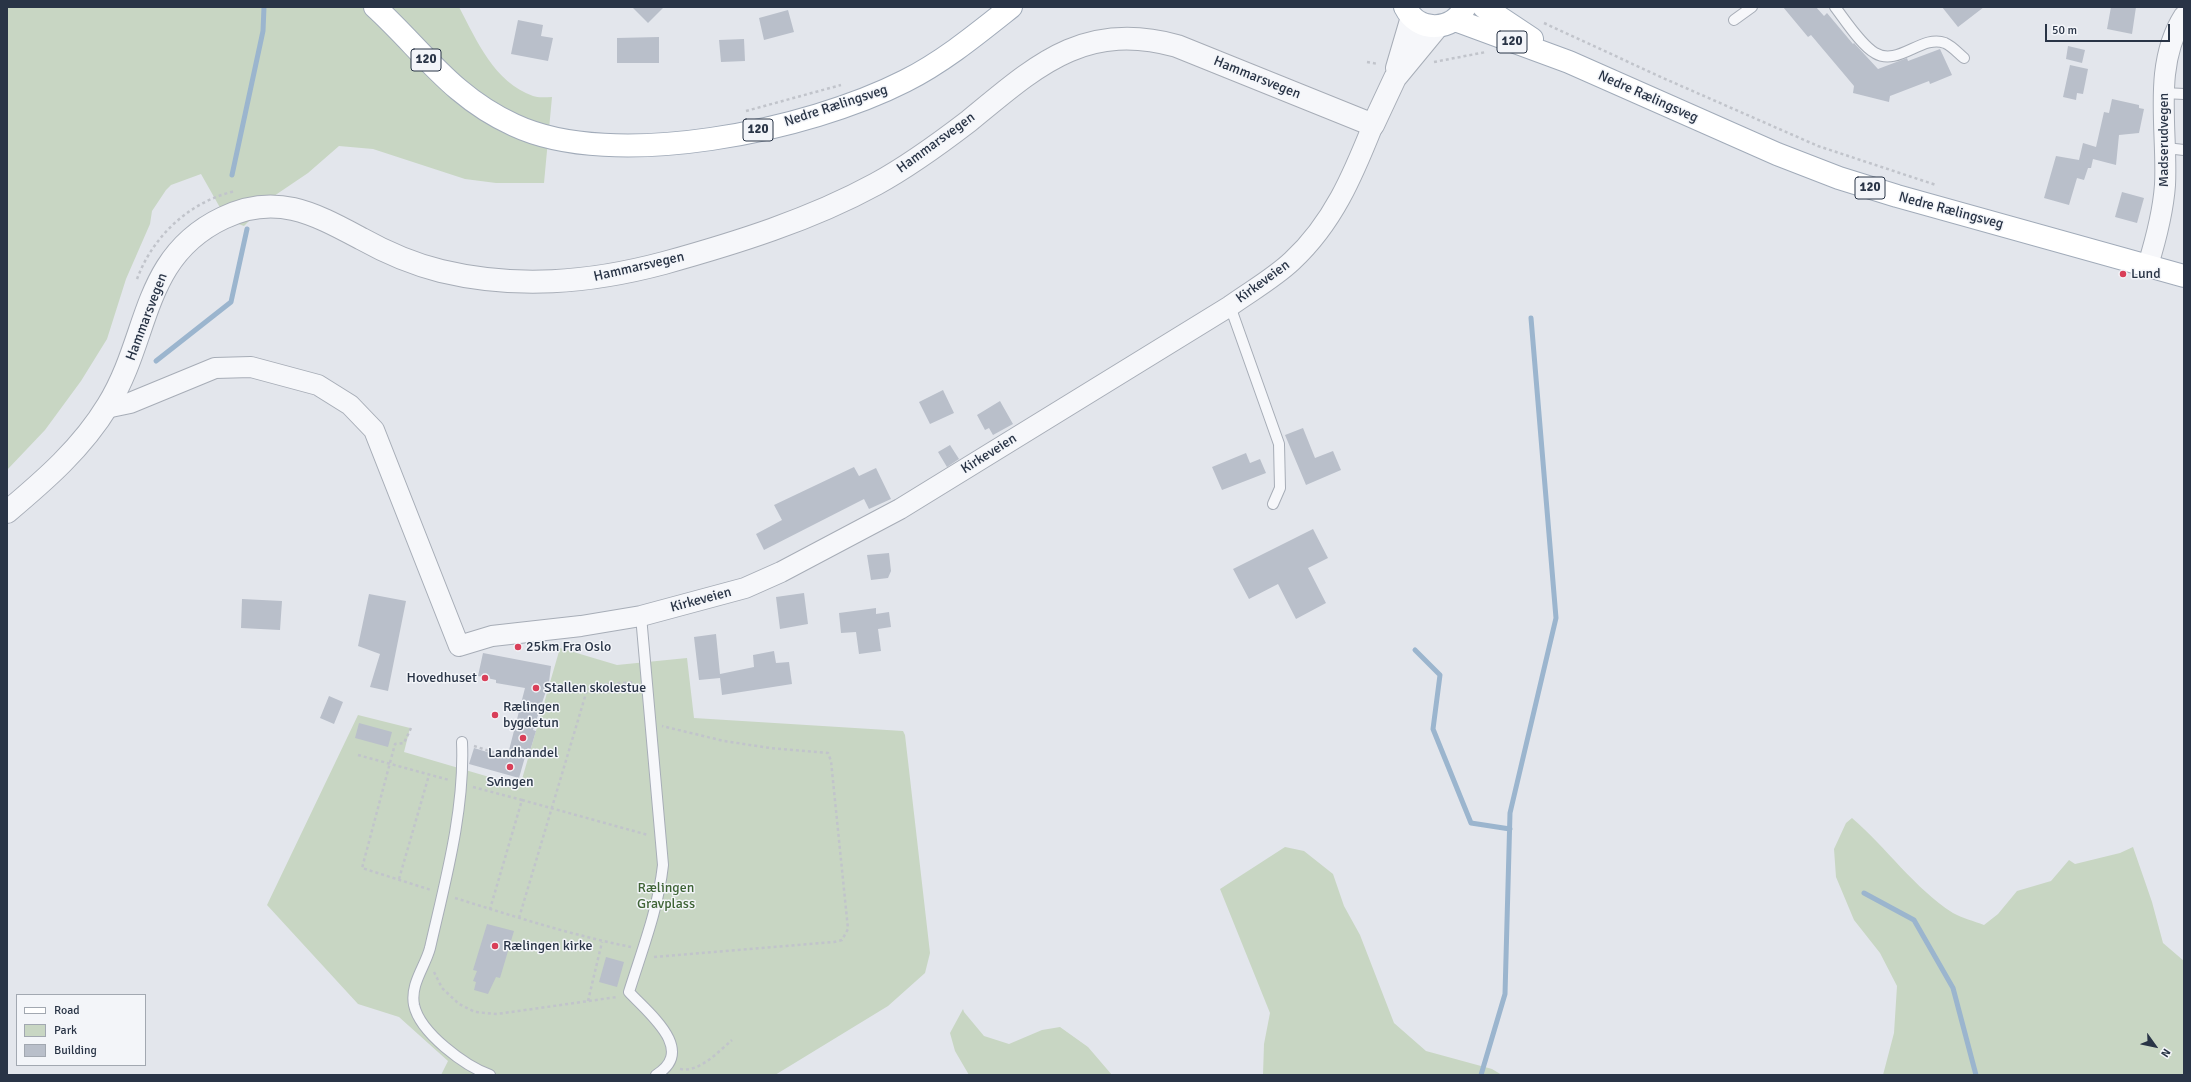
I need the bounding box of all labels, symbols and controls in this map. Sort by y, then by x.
scale bar [2047,16,2172,42]
text: 50 m [2052,23,2077,38]
road number: 120 [1497,31,1527,53]
road number: 120 [411,49,441,71]
street label: Hammarsvegen [1211,53,1303,103]
street label: Nedre Rælingsveg [1595,67,1701,127]
street label: Nedre Rælingsveg [782,81,890,131]
street label: Madserudvegen [2156,93,2172,187]
street label: Hammarsvegen [894,109,978,177]
road number: 120 [743,119,773,141]
road number: 120 [1855,177,1885,199]
street label: Nedre Rælingsveg [1897,189,2005,233]
street label: Hammarsvegen [592,248,686,286]
street label: Kirkeveien [1233,257,1293,307]
place label: Lund [2131,266,2161,282]
marker: Lund [2118,269,2128,279]
street label: Hammarsvegen [123,271,171,363]
street label: Kirkeveien [958,430,1020,478]
street label: Kirkeveien [669,584,733,616]
place label: 25km Fra Oslo [526,639,611,655]
marker: 25km Fra Oslo [513,642,523,652]
place label: Hovedhuset [406,670,477,686]
marker: Hovedhuset [480,673,490,683]
place label: Stallen skolestue [544,680,646,696]
marker: Stallen skolestue [531,683,541,693]
place label: Rælingen bygdetun [503,699,560,732]
marker: Rælingen bygdetun [490,710,500,720]
marker: Landhandel [518,733,528,743]
place label: Landhandel [488,745,558,761]
marker: Svingen [505,762,515,772]
place label: Svingen [486,774,534,790]
park label: Rælingen Gravplass [637,880,695,912]
place label: Rælingen kirke [503,938,592,954]
marker: Rælingen kirke [490,941,500,951]
legend [16,994,146,1066]
text: Road [54,1003,80,1018]
text: Park [54,1023,77,1038]
north arrow [2135,1026,2175,1066]
text: Building [54,1043,97,1058]
text: N [2158,1046,2173,1060]

